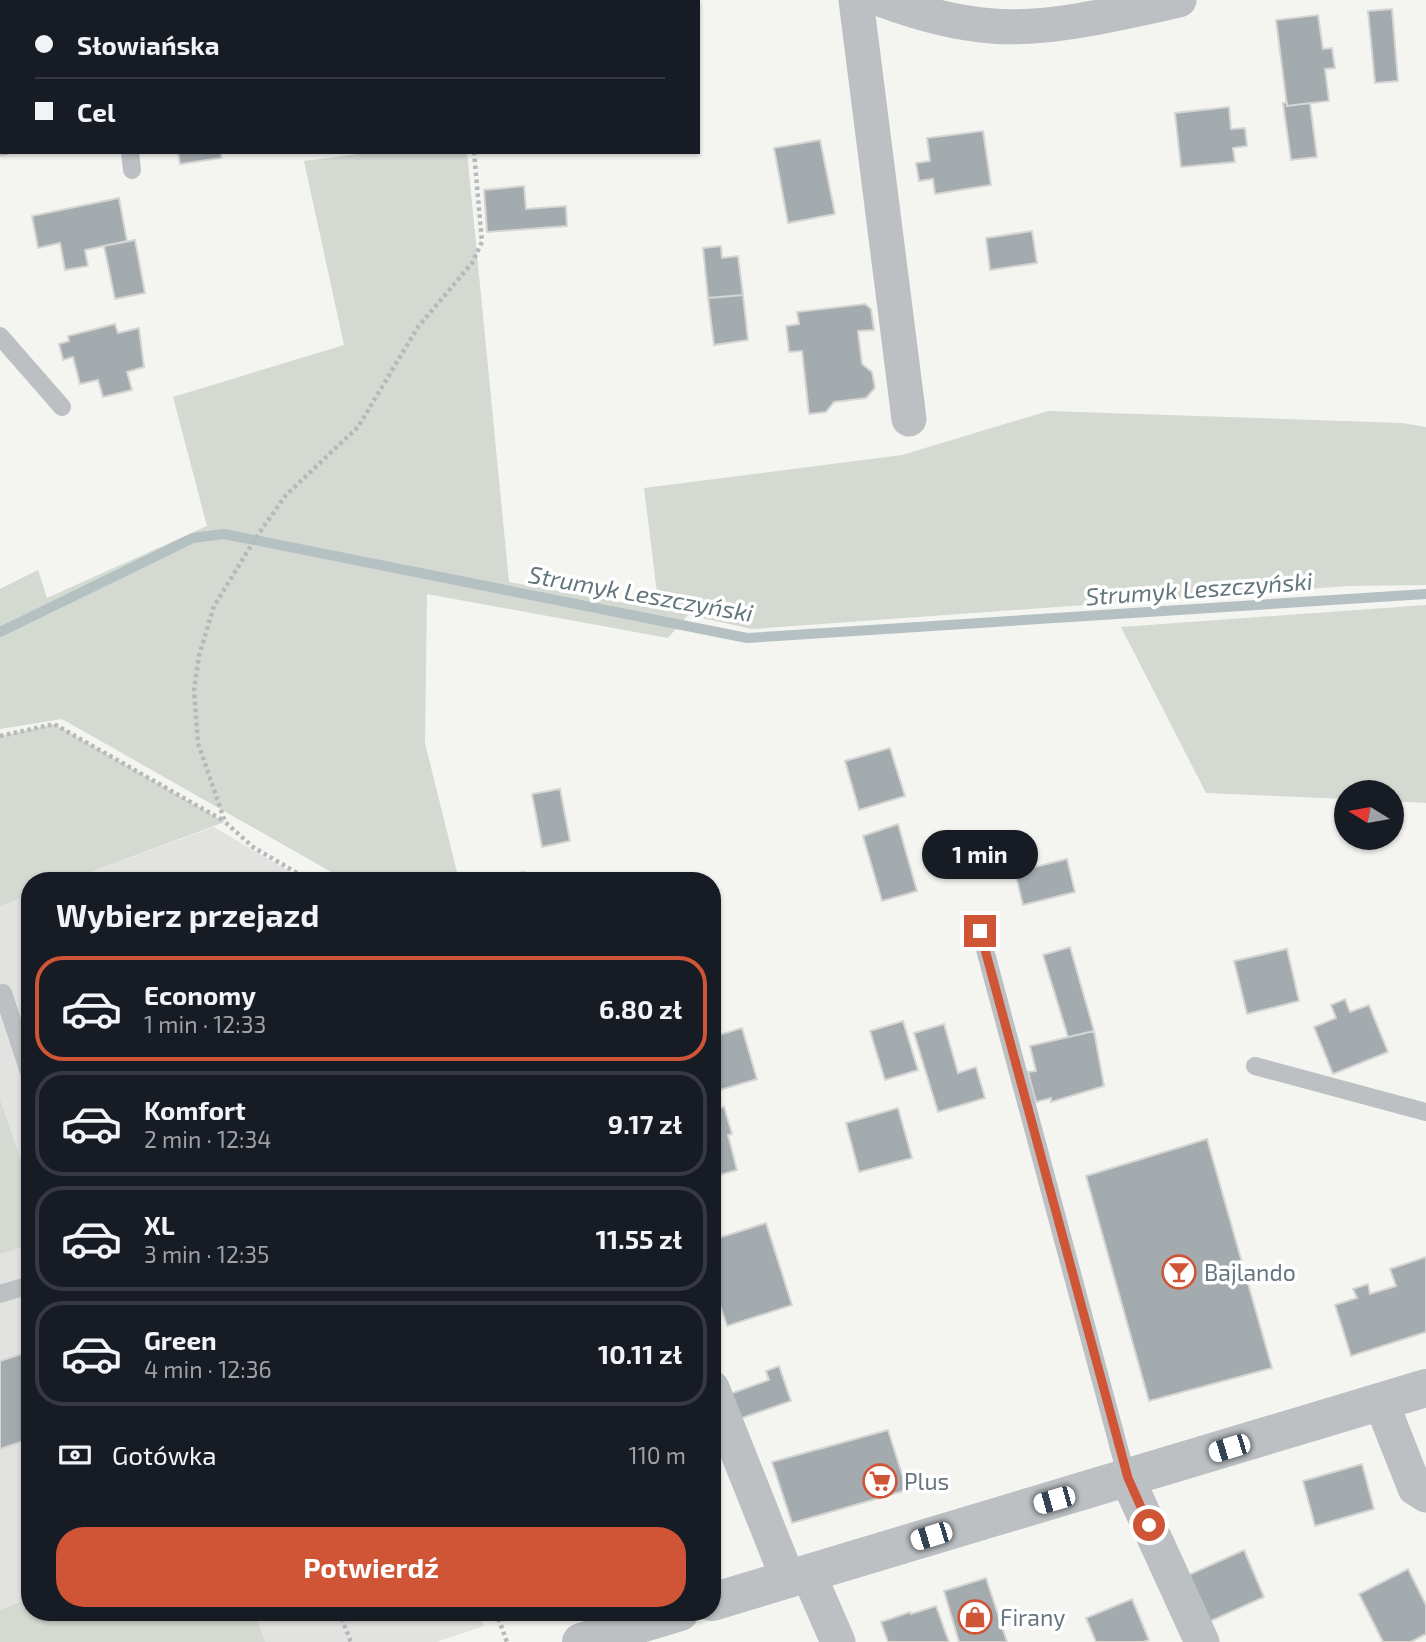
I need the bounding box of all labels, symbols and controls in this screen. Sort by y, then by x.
text: Słowiańska [77,29,220,60]
text: Cel [77,96,115,127]
water label: Strumyk Leszczyński [526,559,756,627]
water label: Strumyk Leszczyński [1085,566,1314,610]
north arrow [1334,780,1404,850]
map controls [1334,780,1404,850]
callout: 1 min [922,830,1038,878]
text: 1 min [952,840,1008,868]
text: Wybierz przejazd [56,895,319,933]
route end [964,915,996,947]
icon: car [60,977,123,1040]
text: Economy [144,979,256,1010]
text: 6.80 zł [599,993,682,1024]
text: 1 min · 12:33 [144,1010,266,1038]
icon: car [60,1092,123,1155]
text: Komfort [144,1094,246,1125]
text: 9.17 zł [608,1108,682,1139]
text: 2 min · 12:34 [144,1125,271,1153]
icon: car [60,1207,123,1270]
text: XL [144,1209,175,1240]
text: 11.55 zł [596,1223,682,1254]
text: 3 min · 12:35 [144,1240,269,1268]
bar icon: Bajlando [1160,1253,1198,1291]
place label: Bajlando [1204,1258,1296,1286]
icon: car [60,1322,123,1385]
text: Green [144,1324,217,1355]
text: 10.11 zł [598,1338,682,1369]
text: 4 min · 12:36 [144,1355,272,1383]
car [1206,1432,1253,1464]
icon: cash [56,1436,94,1474]
text: Gotówka [112,1439,217,1470]
text: 110 m [629,1441,686,1469]
supermarket icon: Plus [861,1462,899,1500]
place label: Plus [904,1467,949,1495]
car [1031,1484,1078,1516]
route start [1133,1509,1165,1541]
car [908,1520,955,1552]
button: Potwierdź [56,1527,686,1607]
shop icon: Firany [956,1598,994,1636]
place label: Firany [1000,1603,1065,1631]

